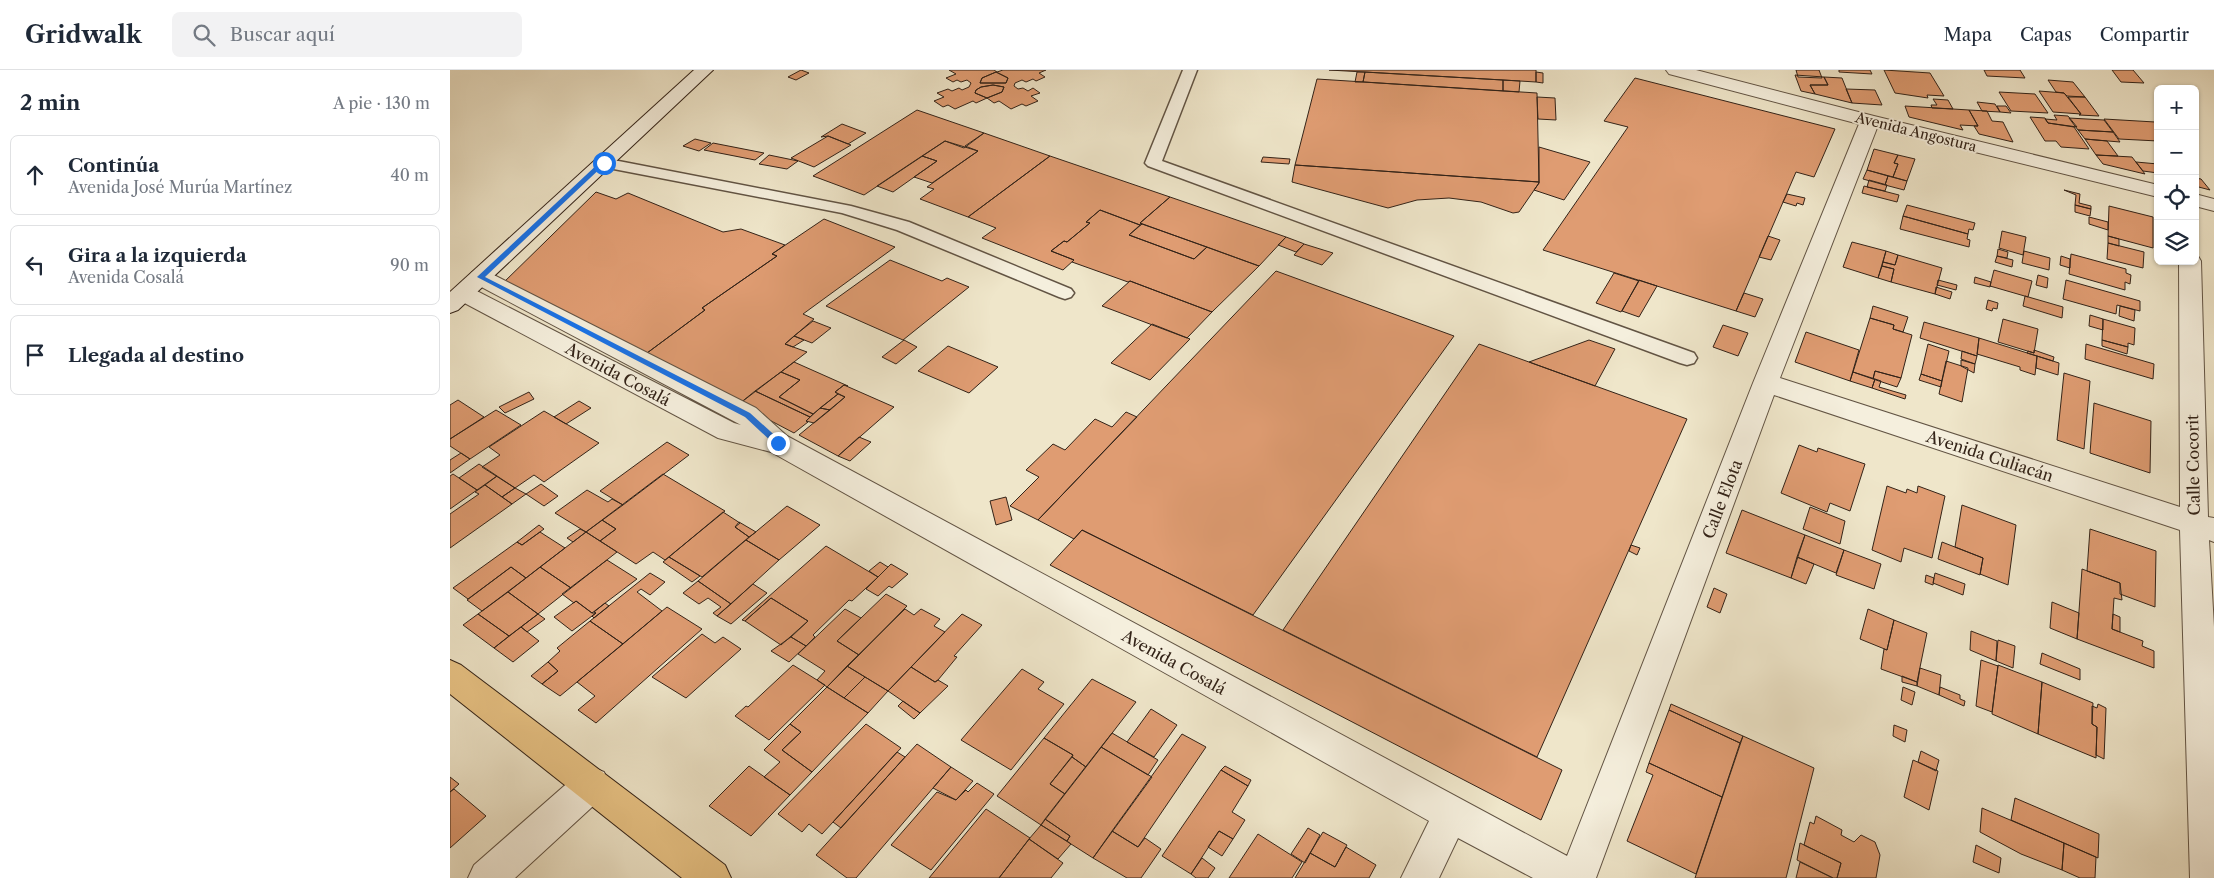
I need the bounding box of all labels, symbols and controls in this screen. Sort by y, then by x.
search box [172,12,522,57]
text: Gridwalk [25,20,142,49]
icon: search [190,21,218,49]
text: Buscar aquí [230,23,335,46]
text: Mapa [1944,24,1992,46]
text: Capas [2020,24,2072,46]
text: Compartir [2100,24,2189,46]
map controls [2154,85,2199,265]
button: + [2154,85,2199,130]
text: 2 min [20,90,80,115]
text: A pie · 130 m [333,93,430,113]
street label: Avenida Angostura [1853,108,1979,156]
button: − [2154,130,2199,175]
route start [593,152,616,175]
text: Continúa [68,154,159,177]
icon: ahead [21,161,49,189]
text: 40 m [390,165,429,185]
button: locate [2154,175,2199,220]
text: Avenida José Murúa Martínez [68,177,292,197]
button: layers [2154,220,2199,265]
text: Gira a la izquierda [68,244,247,267]
icon: left [21,251,49,279]
text: 90 m [390,255,429,275]
text: Avenida Cosalá [68,267,184,287]
street label: Avenida Cosalá [561,337,674,410]
icon: arrive [21,341,49,369]
text: Llegada al destino [68,344,244,367]
street label: Calle Cocorit [2182,414,2204,516]
street label: Avenida Culiacán [1923,426,2056,486]
route end [767,432,790,455]
street label: Calle Elota [1698,456,1746,541]
street label: Avenida Cosalá [1118,625,1230,699]

